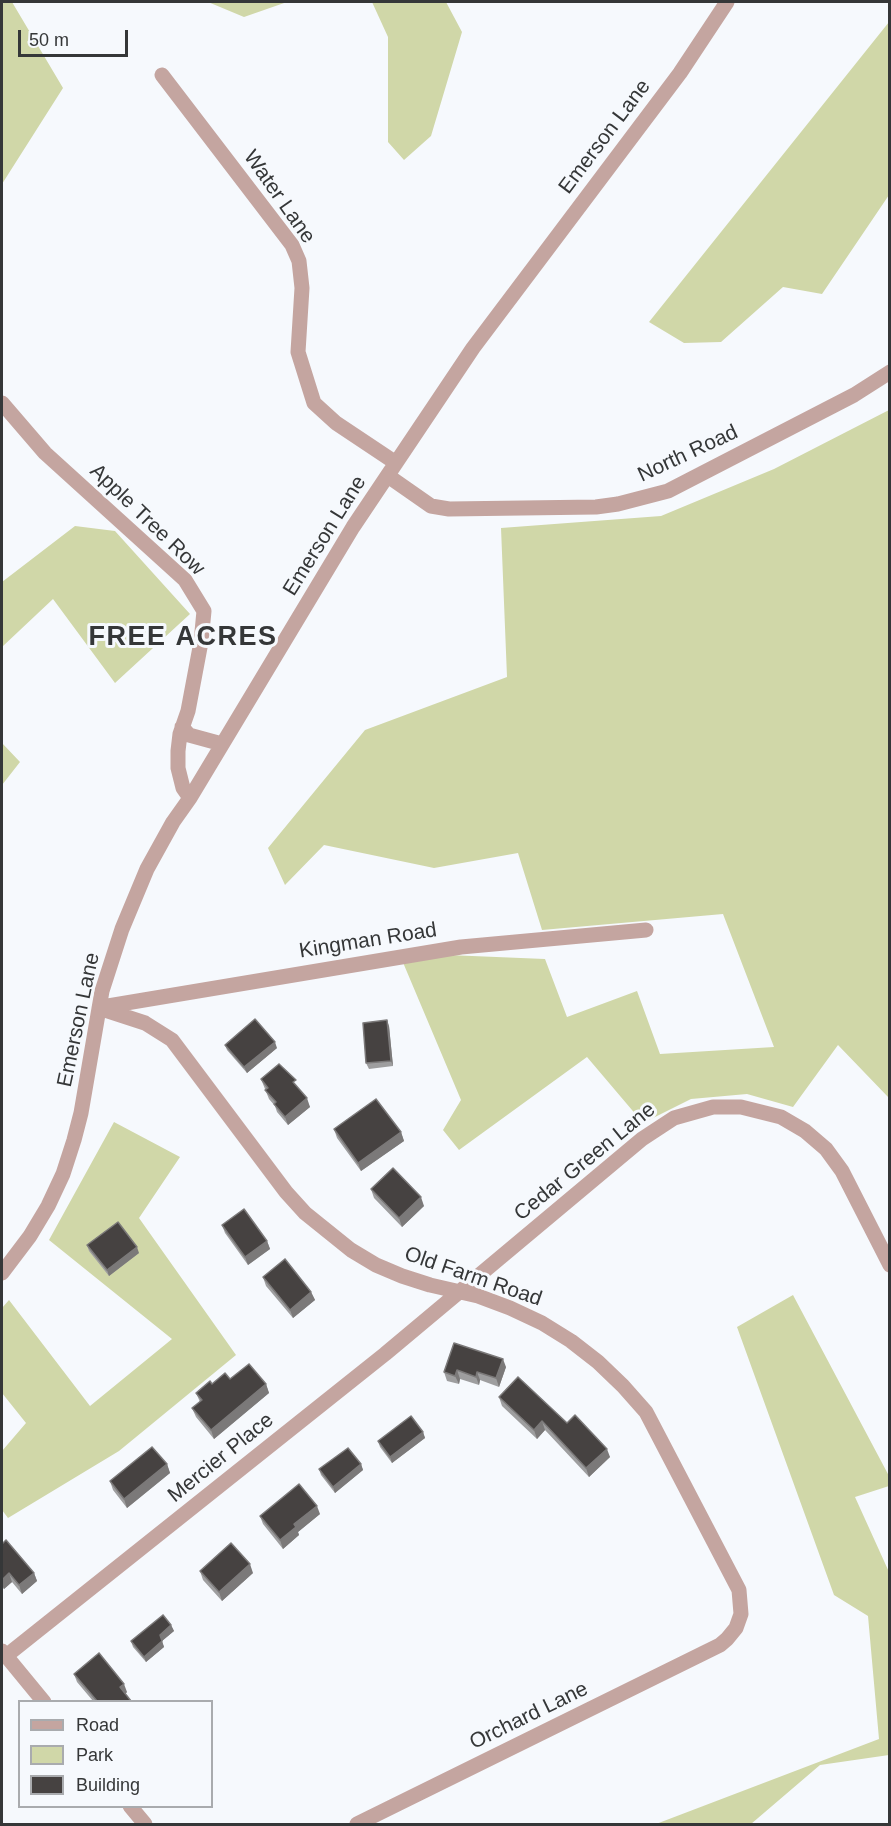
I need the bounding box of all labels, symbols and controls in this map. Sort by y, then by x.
scale bar [21,18,130,56]
text: 50 m [29,30,69,50]
street label: Emerson Lane [554,75,656,199]
street label: Water Lane [238,146,320,248]
street label: North Road [634,420,742,488]
street label: Apple Tree Row [84,459,210,581]
street label: Emerson Lane [278,471,372,601]
district label: FREE ACRES [88,622,278,654]
street label: Kingman Road [297,918,439,964]
street label: Emerson Lane [52,951,106,1089]
street label: Cedar Green Lane [509,1097,661,1227]
street label: Old Farm Road [401,1242,545,1312]
street label: Mercier Place [163,1408,279,1508]
street label: Orchard Lane [466,1677,592,1755]
legend [18,1700,213,1808]
text: Road [76,1715,119,1735]
text: Park [76,1745,113,1765]
text: Building [76,1775,140,1795]

